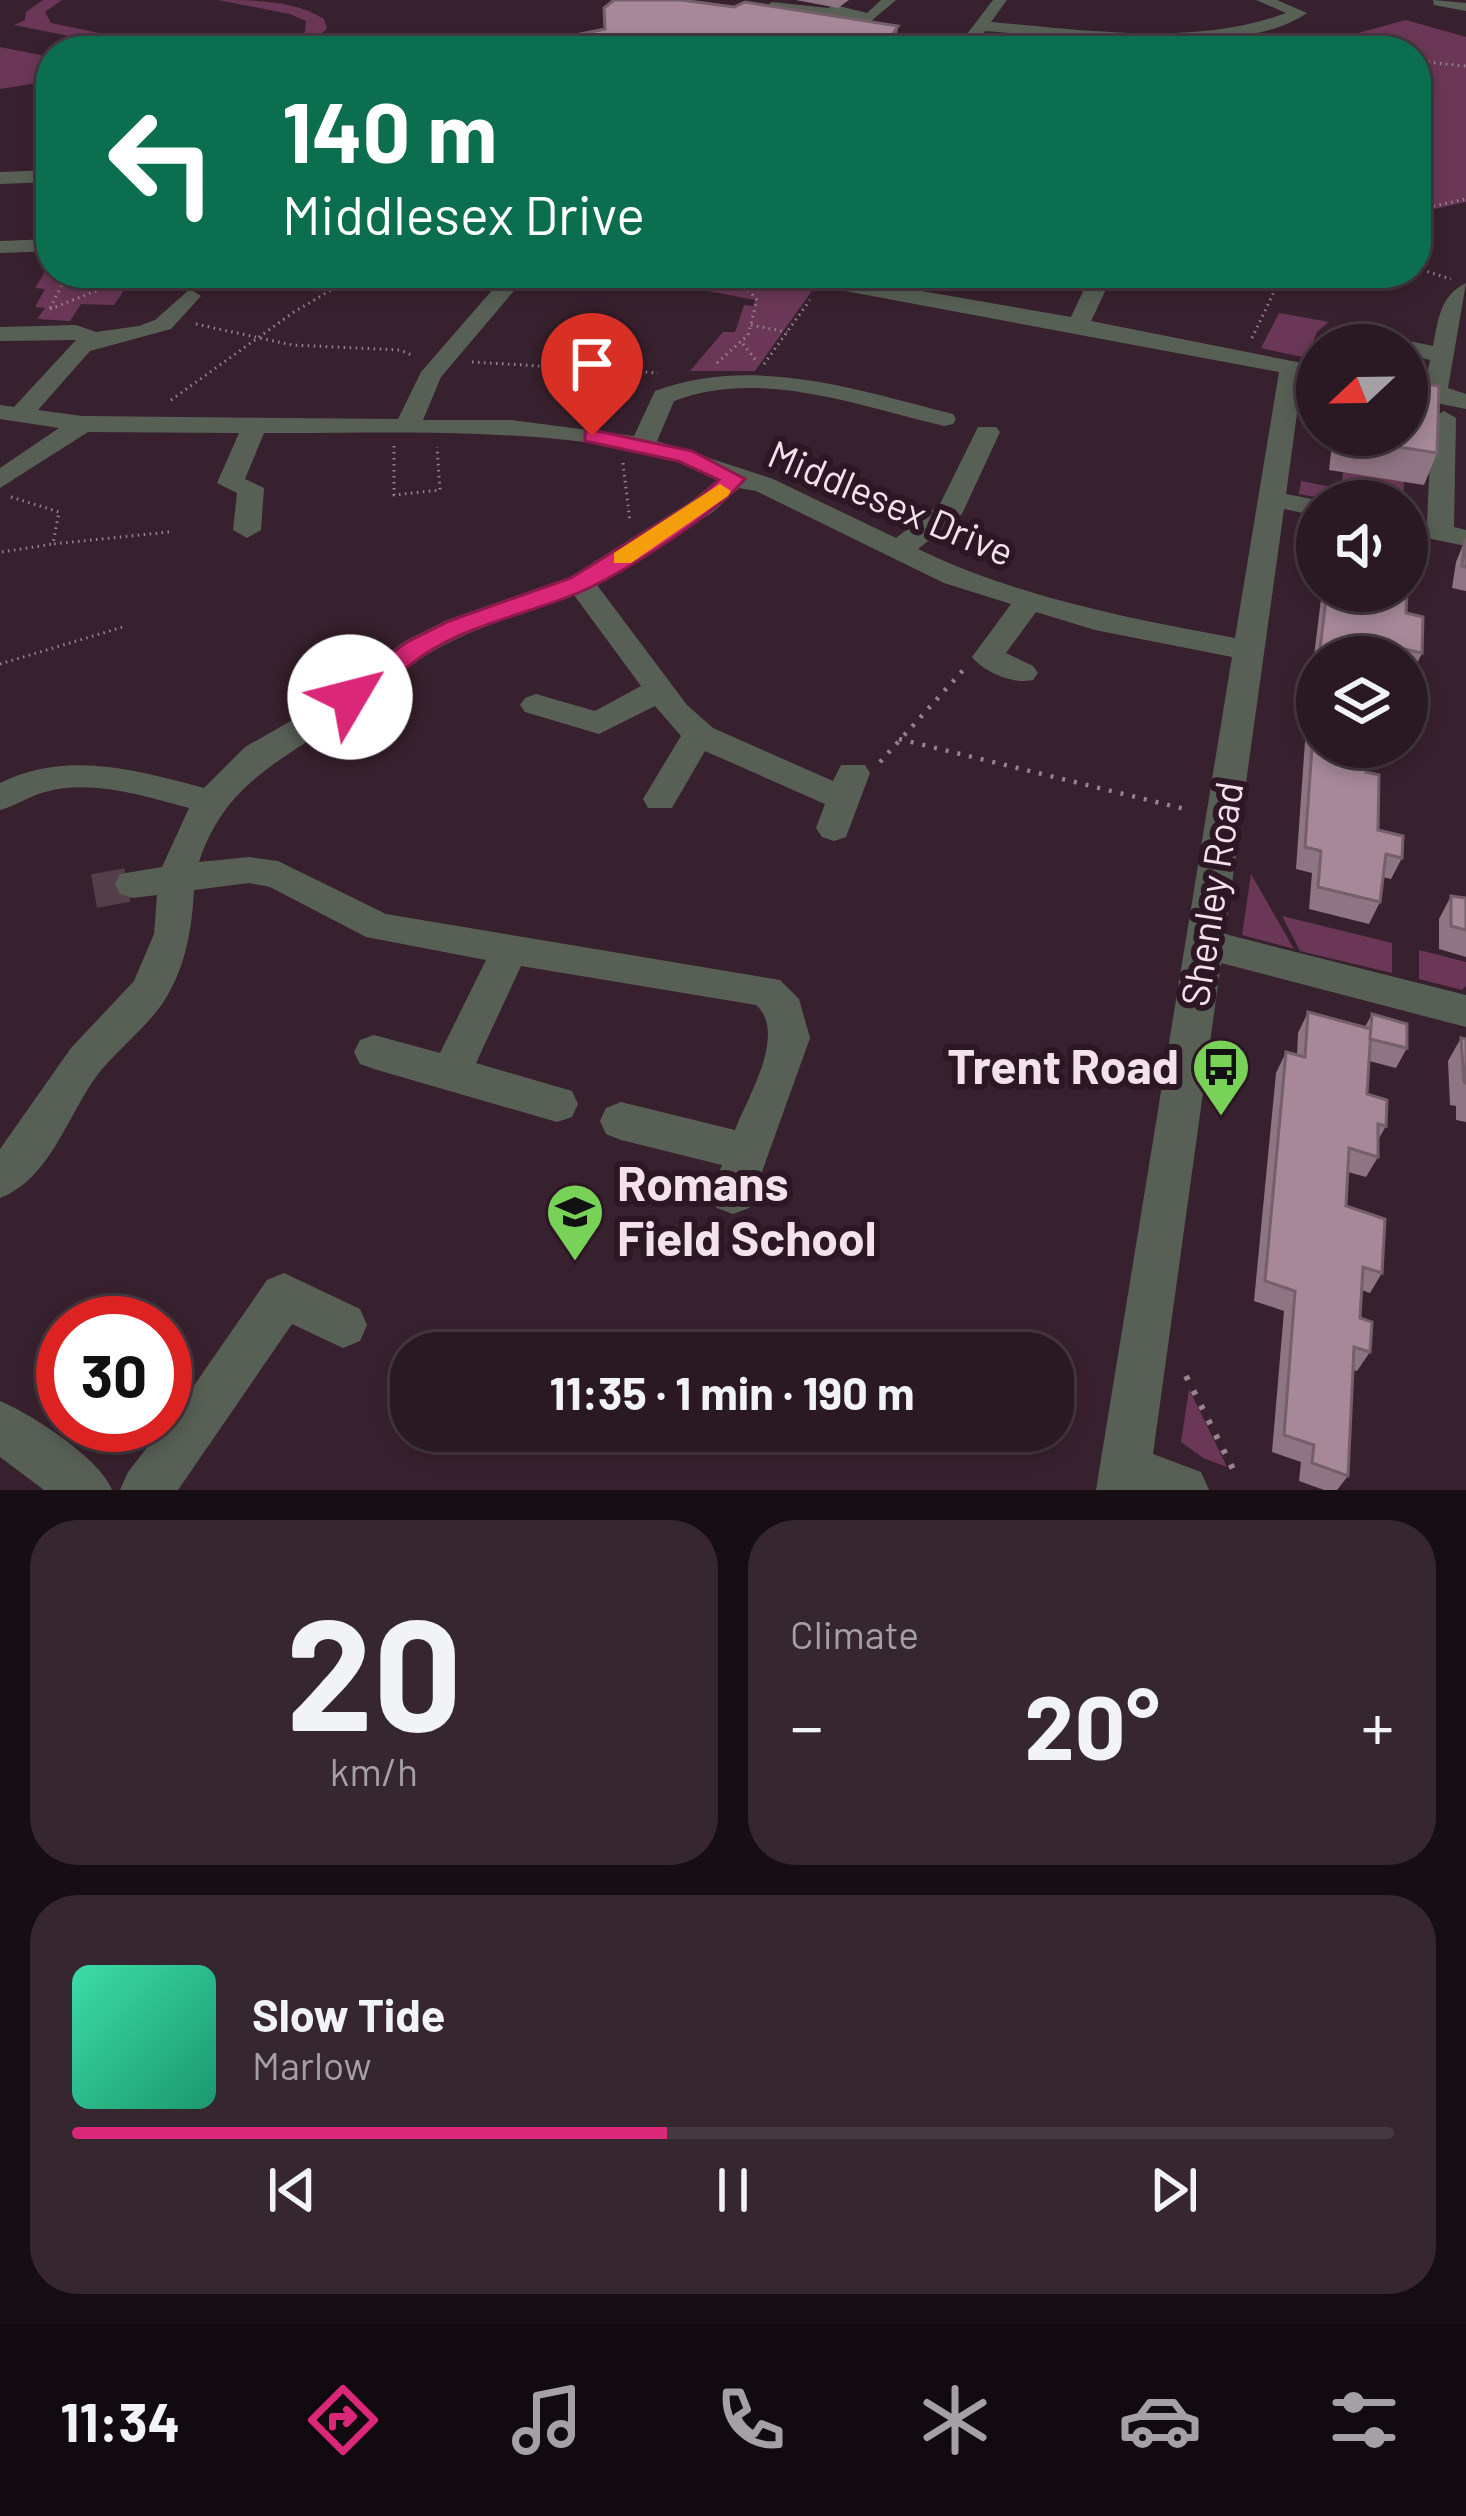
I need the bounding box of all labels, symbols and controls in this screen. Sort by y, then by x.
text: 140 m [282,79,497,180]
icon: left [84,84,240,240]
text: Middlesex Drive [282,181,645,246]
pin [541,313,643,436]
north arrow [1296,324,1428,456]
map controls [1296,324,1428,768]
icon: arrive [559,331,625,397]
street label: Middlesex Drive [762,429,1021,574]
button: sound [1296,480,1428,612]
position arrow [287,634,413,760]
button: layers [1296,636,1428,768]
street label: Shenley Road [1170,778,1251,1009]
place label: Trent Road [947,1036,1179,1094]
bus stop icon: Trent Road [1190,1036,1252,1118]
place label: Romans Field School [617,1153,876,1266]
school or university icon: Romans Field School [544,1181,606,1263]
speed limit sign: 30 [36,1296,192,1452]
text: 11:35 · 1 min · 190 m [550,1365,914,1419]
text: 20 [286,1575,462,1762]
text: Climate [790,1610,919,1657]
text: 20° [1024,1670,1160,1778]
text: − [790,1685,823,1764]
text: + [1361,1685,1394,1764]
text: km/h [330,1747,418,1794]
text: Slow Tide [252,1987,445,2041]
text: Marlow [252,2041,372,2088]
icon: previous [259,2157,325,2223]
icon: pause [700,2157,766,2223]
icon: next [1141,2157,1207,2223]
icon: directions [301,2378,385,2462]
icon: music [505,2378,589,2462]
icon: phone [709,2378,793,2462]
icon: climate [913,2378,997,2462]
icon: car [1118,2378,1202,2462]
icon: filters [1322,2378,1406,2462]
text: 11:34 [60,2388,180,2453]

